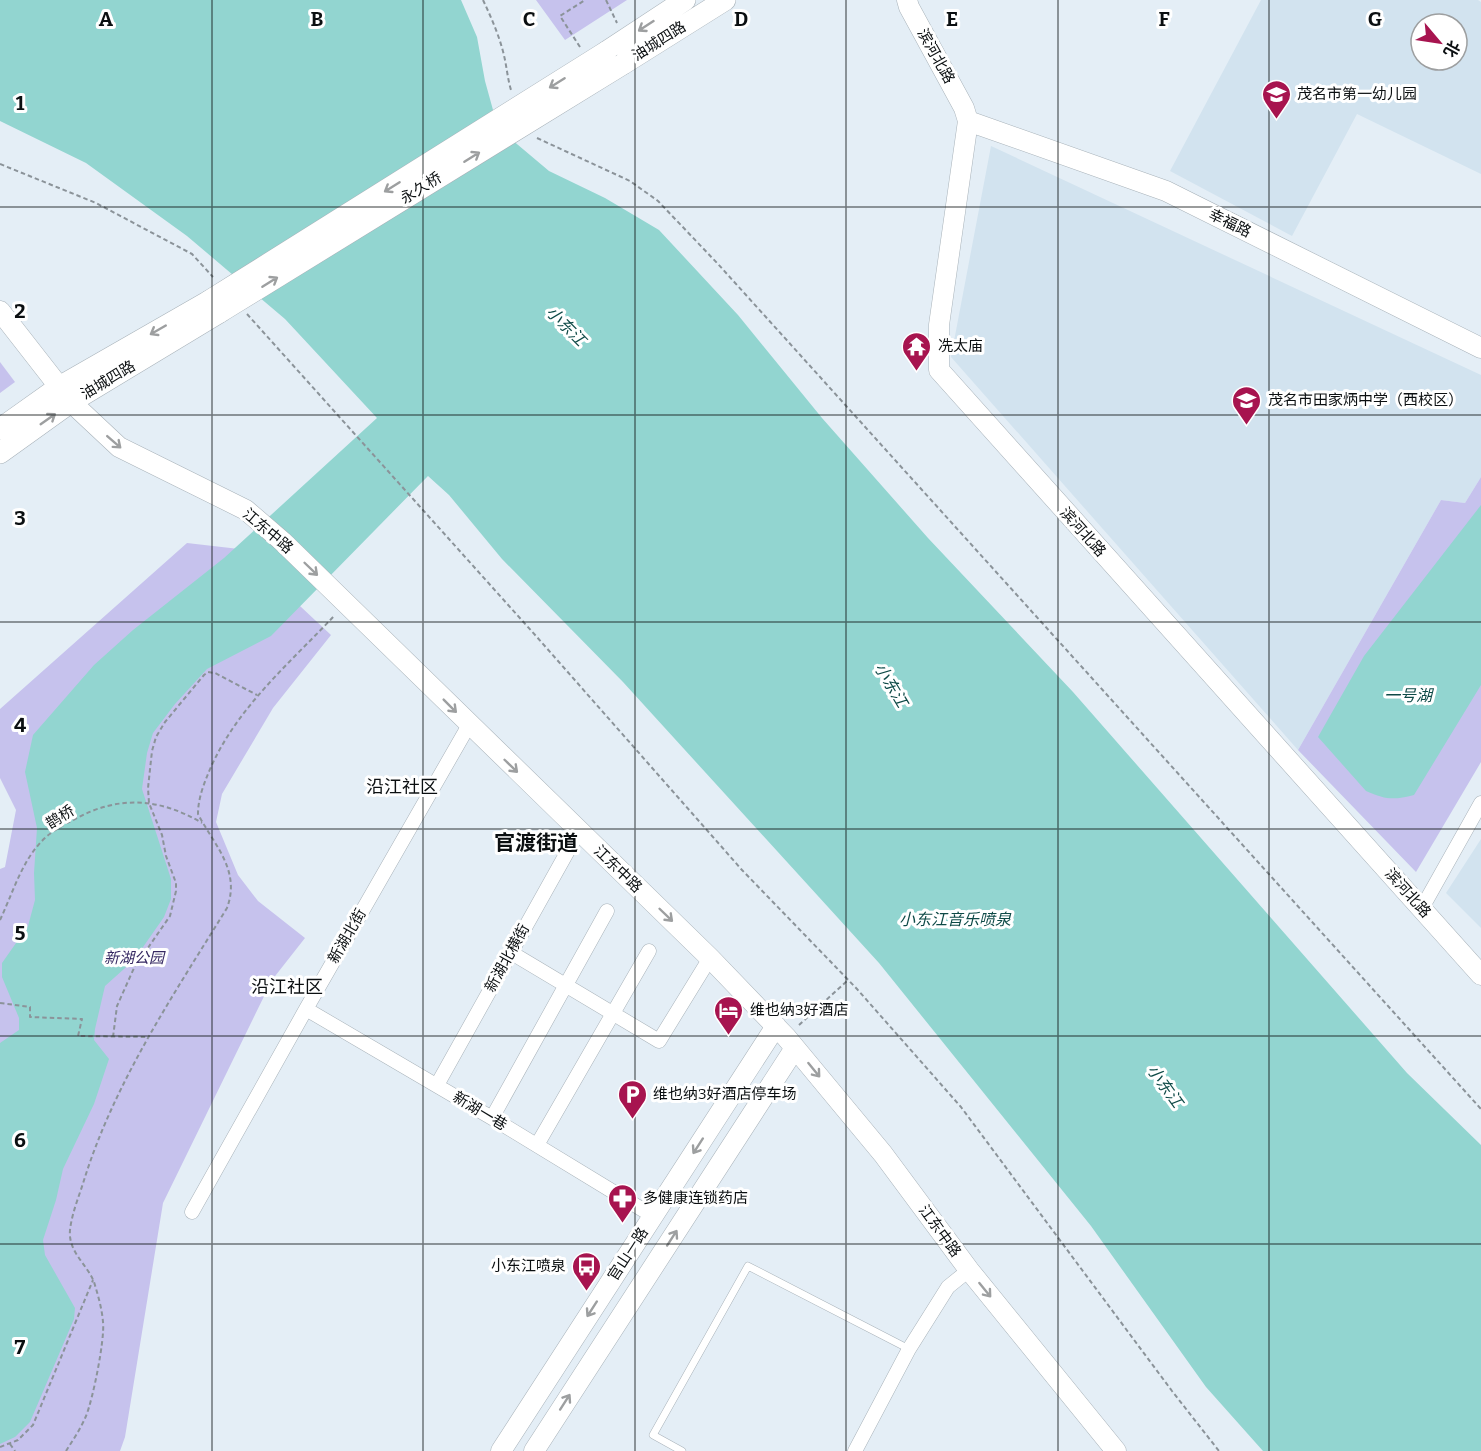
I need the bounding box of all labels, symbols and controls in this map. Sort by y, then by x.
text: A [99,7,114,31]
text: B [311,7,324,31]
text: C [523,7,535,31]
text: D [734,7,748,31]
text: E [946,7,958,31]
text: F [1158,7,1170,31]
text: G [1368,7,1382,31]
north arrow [1409,12,1469,72]
street label: 油城四路 [629,17,689,65]
one-way arrow [638,20,655,32]
street label: 滨河北路 [914,25,958,87]
text: 北 [1439,37,1464,61]
one-way arrow [549,77,566,89]
school or university icon: 茂名市第一幼儿园 [1260,78,1292,120]
place label: 茂名市第一幼儿园 [1297,85,1417,103]
text: 1 [16,91,25,115]
one-way arrow [463,151,480,163]
street label: 永久桥 [397,168,445,208]
one-way arrow [384,181,401,193]
street label: 幸福路 [1206,205,1254,241]
one-way arrow [261,275,278,287]
text: 2 [14,299,26,323]
water label: 小东江 [542,302,591,351]
one-way arrow [150,324,167,336]
temple icon: 冼太庙 [901,330,933,372]
place label: 冼太庙 [938,337,983,355]
street label: 油城四路 [78,357,138,403]
school or university icon: 茂名市田家炳中学（西校区） [1231,384,1263,426]
place label: 茂名市田家炳中学（西校区） [1268,391,1463,409]
one-way arrow [39,413,55,425]
one-way arrow [106,435,121,449]
street label: 滨河北路 [1056,504,1110,560]
street label: 江东中路 [239,505,297,557]
text: 3 [14,506,26,530]
one-way arrow [304,562,319,576]
water label: 小东江 [870,660,913,712]
water label: 一号湖 [1384,686,1435,705]
one-way arrow [442,698,457,713]
text: 4 [14,713,26,737]
one-way arrow [504,758,519,773]
district label: 沿江社区 [366,776,438,798]
street label: 鹊桥 [43,801,77,833]
district label: 官渡街道 [494,830,578,856]
street label: 江东中路 [590,842,646,896]
street label: 滨河北路 [1381,865,1435,921]
street label: 新湖北街 [324,906,370,966]
one-way arrow [658,908,673,923]
water label: 小东江音乐喷泉 [899,910,1012,929]
text: 5 [15,921,26,945]
street label: 新湖北横街 [481,921,533,995]
park label: 新湖公园 [104,949,166,967]
district label: 沿江社区 [251,976,323,998]
hotel icon: 维也纳3好酒店 [713,994,745,1036]
place label: 维也纳3好酒店 [750,1001,849,1019]
water label: 小东江 [1143,1061,1188,1113]
one-way arrow [807,1062,821,1077]
parking icon: 维也纳3好酒店停车场 [616,1078,648,1120]
place label: 维也纳3好酒店停车场 [653,1085,797,1103]
street label: 新湖一巷 [450,1088,510,1134]
text: 6 [14,1128,26,1152]
one-way arrow [692,1137,704,1153]
pharmacy icon: 多健康连锁药店 [606,1182,638,1224]
place label: 多健康连锁药店 [643,1189,748,1207]
street label: 江东中路 [915,1201,965,1261]
street label: 官山一路 [604,1224,652,1284]
one-way arrow [665,1230,678,1247]
bus stop icon: 小东江喷泉 [571,1250,603,1292]
place label: 小东江喷泉 [491,1257,566,1275]
one-way arrow [979,1282,992,1298]
one-way arrow [586,1301,599,1318]
text: 7 [15,1335,26,1359]
one-way arrow [560,1394,572,1411]

